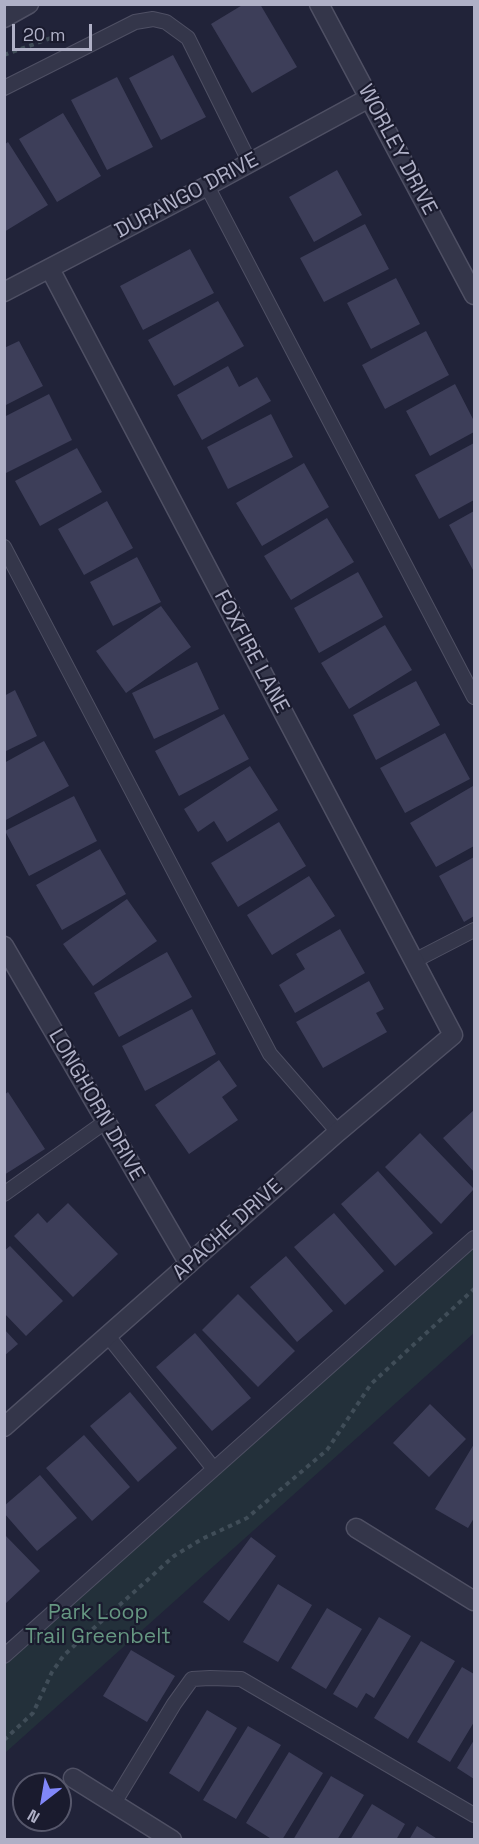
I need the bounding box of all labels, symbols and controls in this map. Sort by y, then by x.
scale bar [15,12,94,50]
text: 20 m [23,23,66,46]
street label: WORLEY DRIVE [352,80,442,220]
street label: DURANGO DRIVE [111,148,263,244]
street label: FOXFIRE LANE [208,586,294,718]
street label: LONGHORN DRIVE [42,1025,150,1185]
street label: APACHE DRIVE [168,1174,288,1286]
park label: Park Loop Trail Greenbelt [25,1600,171,1650]
north arrow [12,1772,72,1832]
text: N [24,1804,44,1828]

